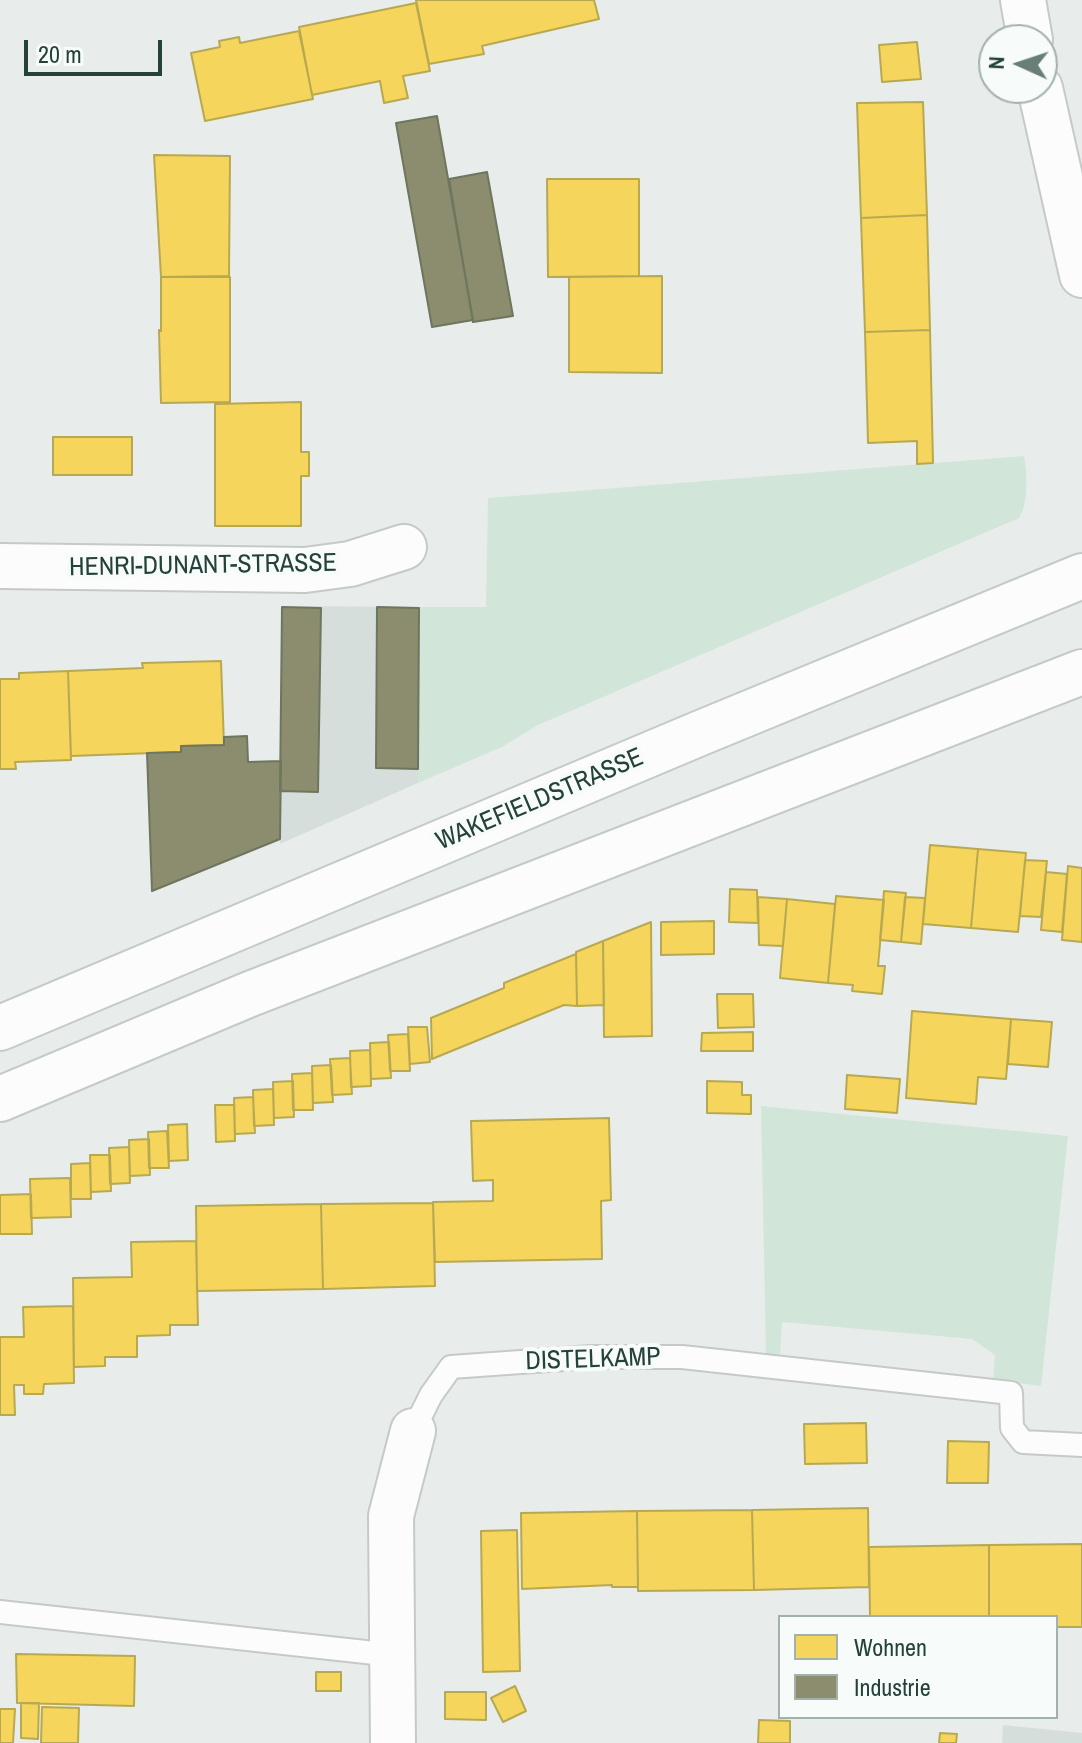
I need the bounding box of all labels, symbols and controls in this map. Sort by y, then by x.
scale bar [28,24,166,74]
north arrow [978,24,1058,104]
text: 20 m [38,38,82,70]
text: N [981,56,1011,70]
street label: HENRI-DUNANT-STRASSE [69,548,337,584]
street label: WAKEFIELDSTRASSE [432,742,648,858]
street label: DISTELKAMP [525,1342,661,1378]
legend [778,1615,1058,1719]
text: Wohnen [854,1631,927,1663]
text: Industrie [854,1671,931,1703]

